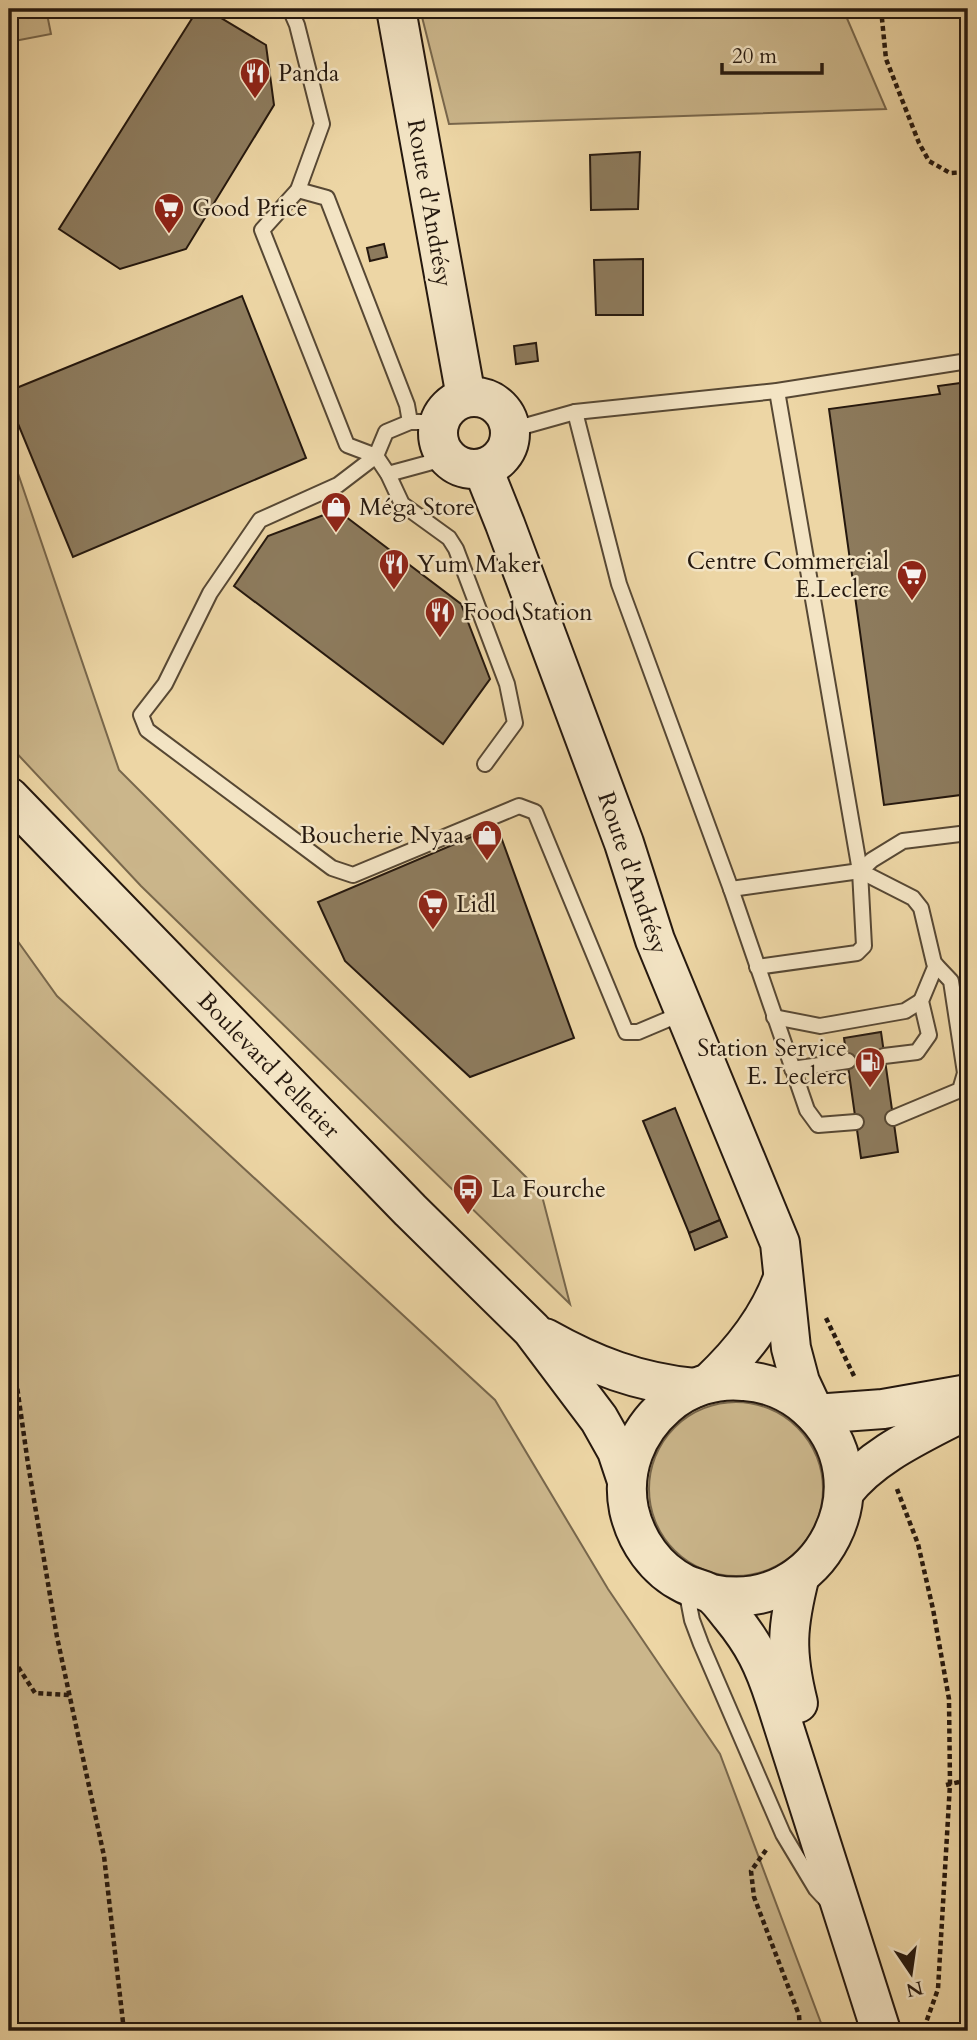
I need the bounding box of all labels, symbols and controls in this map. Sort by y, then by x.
scale bar [722,32,821,76]
text: 20 m [732,42,777,71]
restaurant icon: Panda [238,56,272,100]
place label: Panda [278,57,340,90]
street label: Route d'Andrésy [399,117,461,290]
supermarket icon: Good Price [152,191,186,235]
place label: Good Price [192,192,308,225]
shop icon: Méga Store [319,490,353,534]
place label: Méga Store [359,491,475,524]
place label: Centre Commercial E.Leclerc [687,545,889,606]
restaurant icon: Yum Maker [377,547,411,591]
place label: Yum Maker [417,548,541,581]
supermarket icon: Centre Commercial E.Leclerc [895,558,929,602]
restaurant icon: Food Station [423,595,457,639]
place label: Food Station [463,596,593,629]
street label: Route d'Andrésy [589,788,676,959]
shop icon: Boucherie Nyaa [470,818,504,862]
place label: Boucherie Nyaa [300,819,465,852]
supermarket icon: Lidl [416,887,450,931]
place label: Lidl [456,888,496,921]
street label: Boulevard Pelletier [190,985,347,1146]
place label: Station Service E. Leclerc [697,1032,847,1093]
fuel station icon: Station Service E. Leclerc [853,1045,887,1089]
bus stop icon: La Fourche [451,1172,485,1216]
place label: La Fourche [491,1173,606,1206]
north arrow [876,1938,946,2008]
text: N [903,1974,926,2003]

